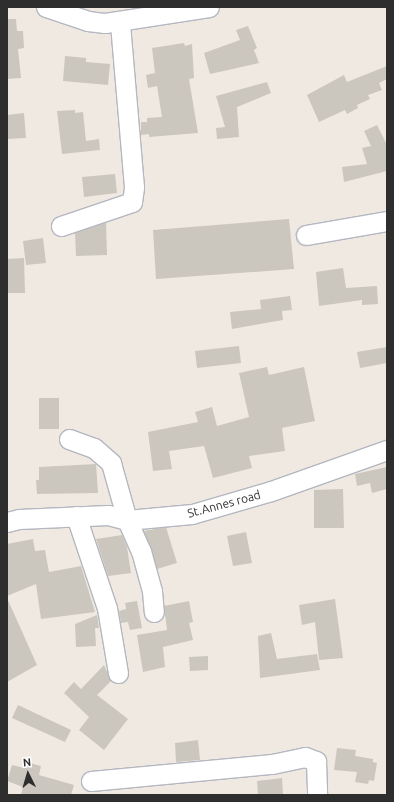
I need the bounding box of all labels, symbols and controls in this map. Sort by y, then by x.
street label: St.Annes road [186,487,262,521]
north arrow [8,754,48,794]
text: N [22,756,32,768]

